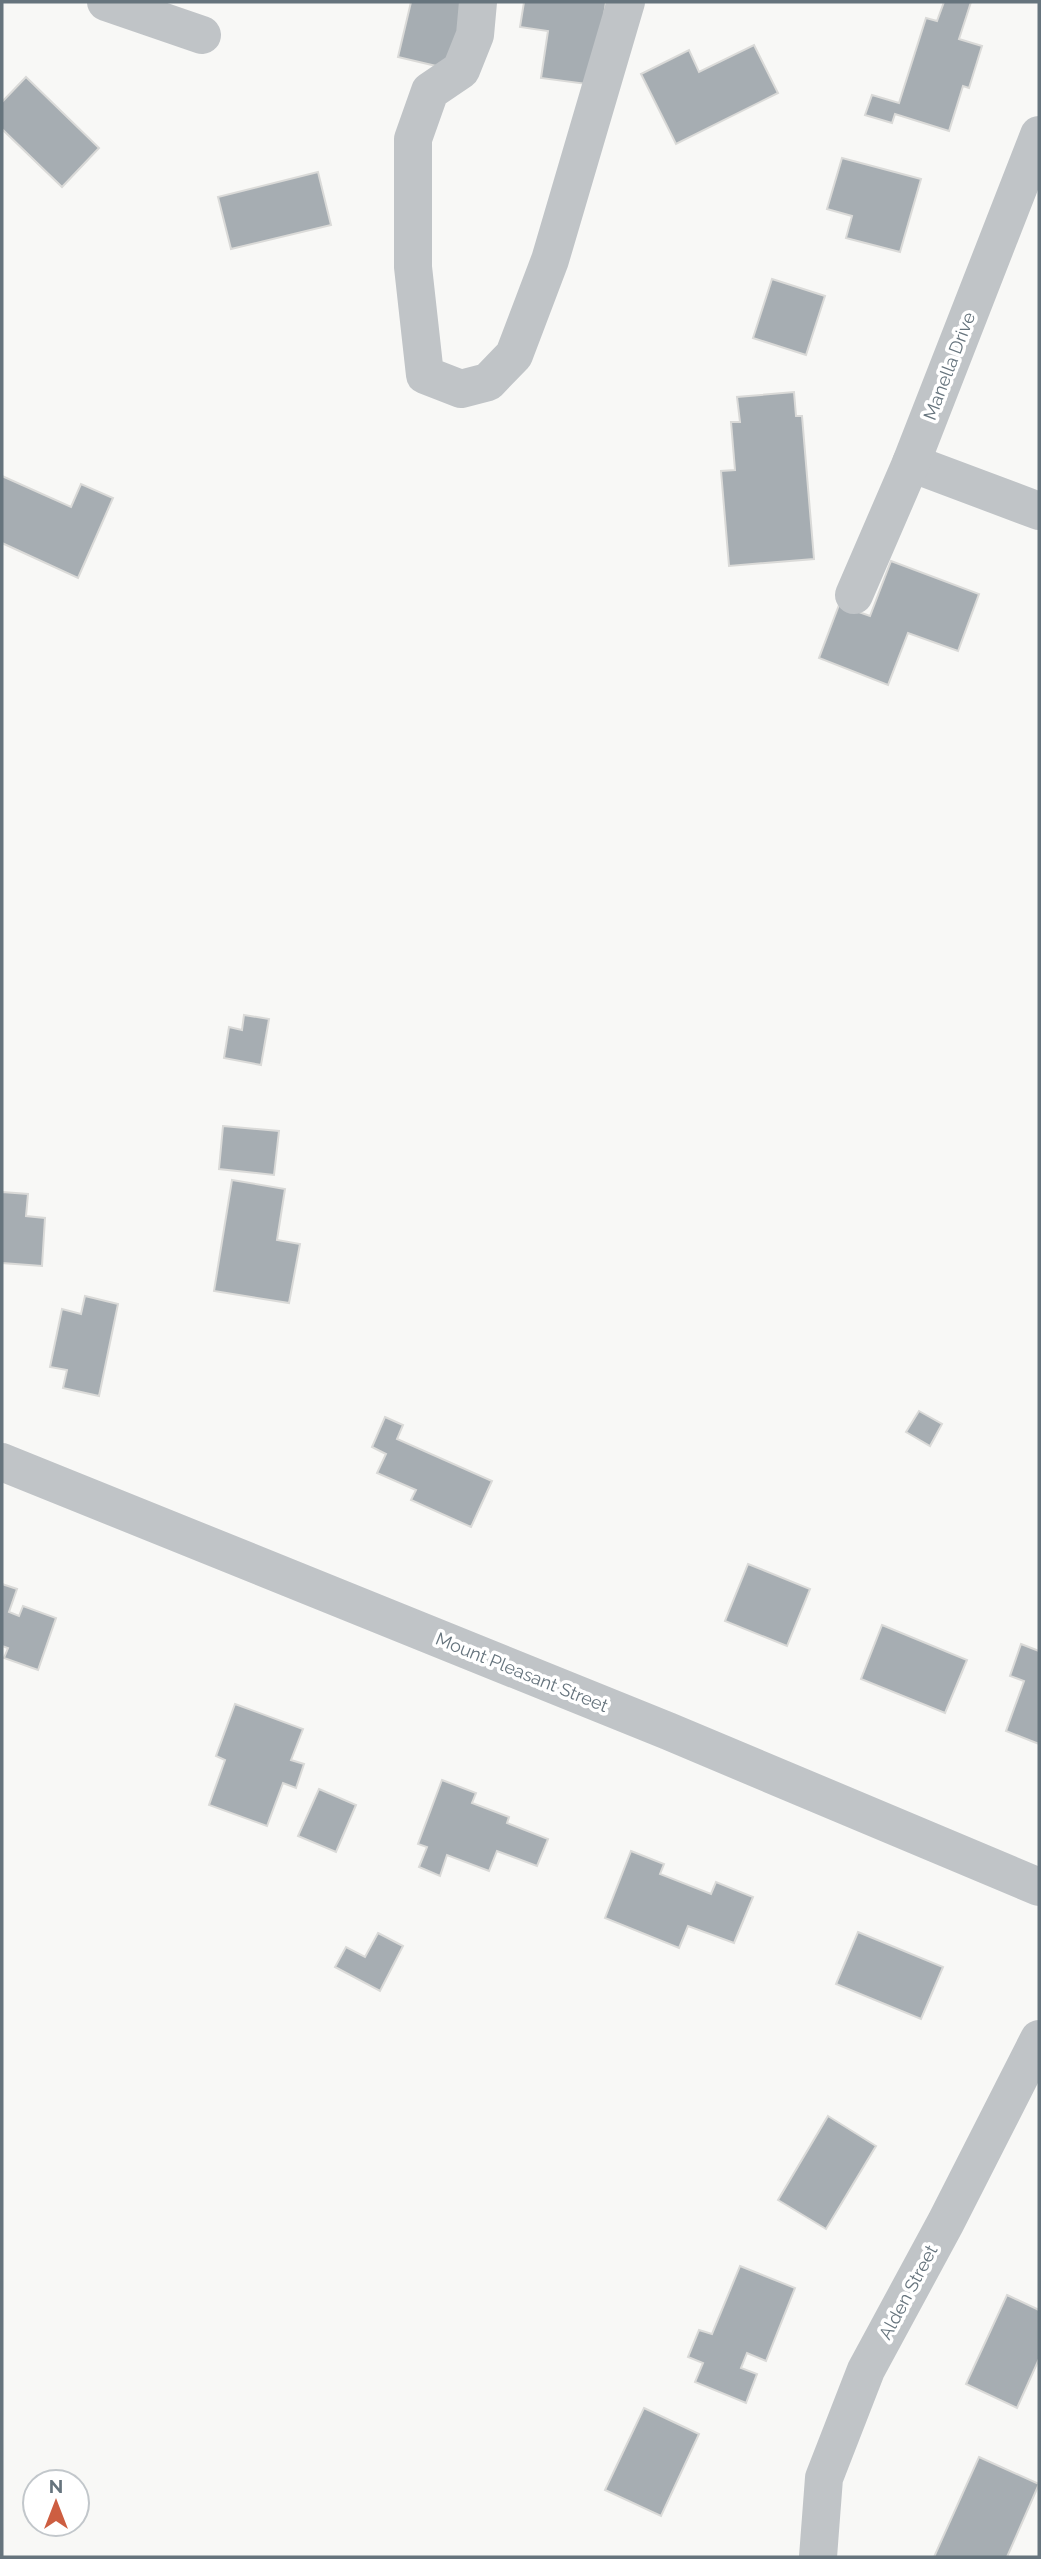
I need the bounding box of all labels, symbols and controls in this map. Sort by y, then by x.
street label: Manella Drive [919,309,979,423]
street label: Mount Pleasant Street [433,1628,611,1716]
street label: Alden Street [874,2241,942,2343]
north arrow [21,2468,91,2538]
text: N [49,2475,63,2497]

